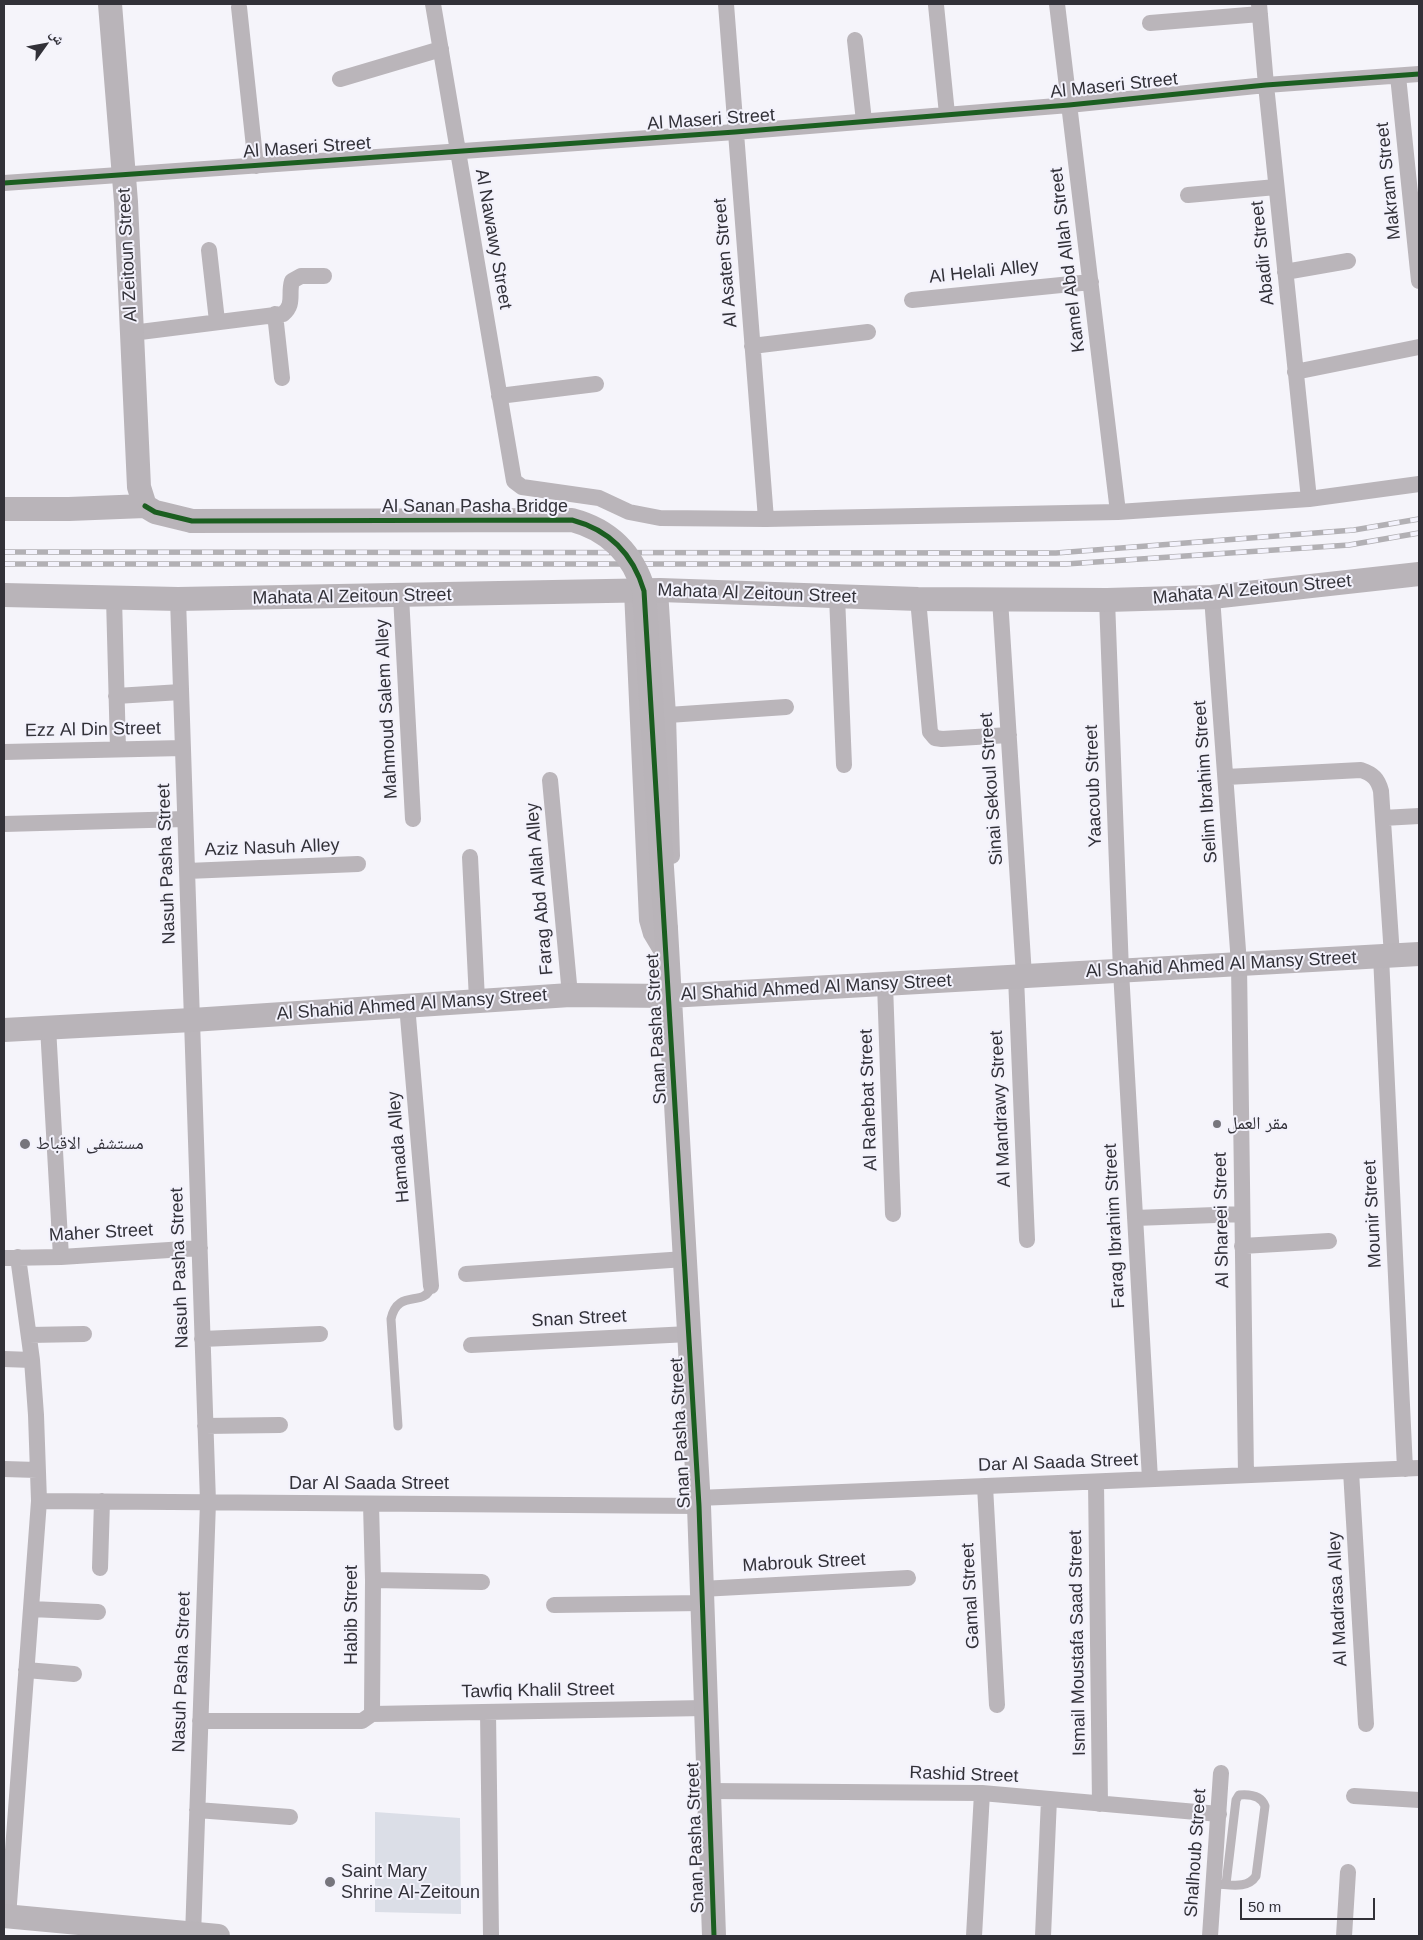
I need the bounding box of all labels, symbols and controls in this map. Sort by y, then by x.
north arrow [20,20,70,70]
text: ش [47,27,68,48]
street label: Al Maseri Street [1049,69,1179,103]
street label: Al Maseri Street [646,105,776,135]
street label: Makram Street [1372,121,1406,241]
street label: Al Maseri Street [242,133,372,163]
street label: Kamel Abd Allah Street [1046,166,1090,354]
street label: Al Nawawy Street [470,167,516,311]
street label: Al Zeitoun Street [114,187,142,323]
street label: Al Asaten Street [710,197,742,329]
street label: Abadir Street [1247,200,1279,306]
street label: Al Helali Alley [928,256,1040,288]
street label: Al Sanan Pasha Bridge [382,496,568,518]
street label: Mahata Al Zeitoun Street [1152,571,1352,609]
street label: Mahata Al Zeitoun Street [657,580,857,608]
street label: Mahata Al Zeitoun Street [252,584,452,610]
street label: Mahmoud Salem Alley [372,619,402,799]
street label: Selim Ibrahim Street [1190,700,1222,864]
street label: Sinai Sekoul Street [976,712,1008,866]
street label: Ezz Al Din Street [25,718,161,742]
street label: Yaacoub Street [1081,724,1107,848]
street label: Nasuh Pasha Street [153,783,181,945]
street label: Farag Abd Allah Alley [522,802,558,976]
street label: Aziz Nasuh Alley [204,835,340,861]
street label: Al Shahid Ahmed Al Mansy Street [1085,947,1357,983]
street label: Snan Pasha Street [642,953,672,1105]
street label: Al Shahid Ahmed Al Mansy Street [680,970,952,1006]
street label: Al Shahid Ahmed Al Mansy Street [276,985,548,1025]
street label: Al Rahebat Street [856,1029,882,1171]
street label: Al Mandrawy Street [986,1030,1016,1188]
street label: Hamada Alley [383,1090,415,1204]
place label: مقر العمل [1227,1113,1288,1135]
marker: مقر العمل [1211,1118,1223,1130]
place label: مستشفى الاقباط [36,1133,144,1155]
marker: مستشفى الاقباط [18,1137,32,1151]
street label: Farag Ibrahim Street [1100,1143,1130,1309]
street label: Al Shareei Street [1210,1152,1234,1288]
street label: Mounir Street [1359,1159,1387,1269]
street label: Nasuh Pasha Street [166,1187,194,1349]
street label: Maher Street [48,1219,154,1247]
street label: Snan Street [531,1306,627,1332]
street label: Snan Pasha Street [666,1357,696,1509]
street label: Dar Al Saada Street [978,1449,1138,1477]
street label: Dar Al Saada Street [289,1473,449,1495]
street label: Ismail Moustafa Saad Street [1065,1530,1091,1756]
street label: Al Madrasa Alley [1324,1531,1352,1667]
street label: Gamal Street [957,1542,985,1650]
street label: Mabrouk Street [742,1549,866,1577]
street label: Habib Street [341,1565,363,1665]
street label: Nasuh Pasha Street [168,1591,196,1753]
street label: Tawfiq Khalil Street [461,1679,615,1703]
street label: Snan Pasha Street [683,1762,709,1914]
street label: Rashid Street [909,1762,1019,1788]
street label: Shalhoub Street [1181,1788,1211,1918]
place label: Saint Mary Shrine Al-Zeitoun [341,1861,480,1904]
marker: Saint Mary Shrine Al-Zeitoun [323,1875,337,1889]
scale bar [1243,1888,1378,1920]
text: 50 m [1248,1898,1281,1915]

